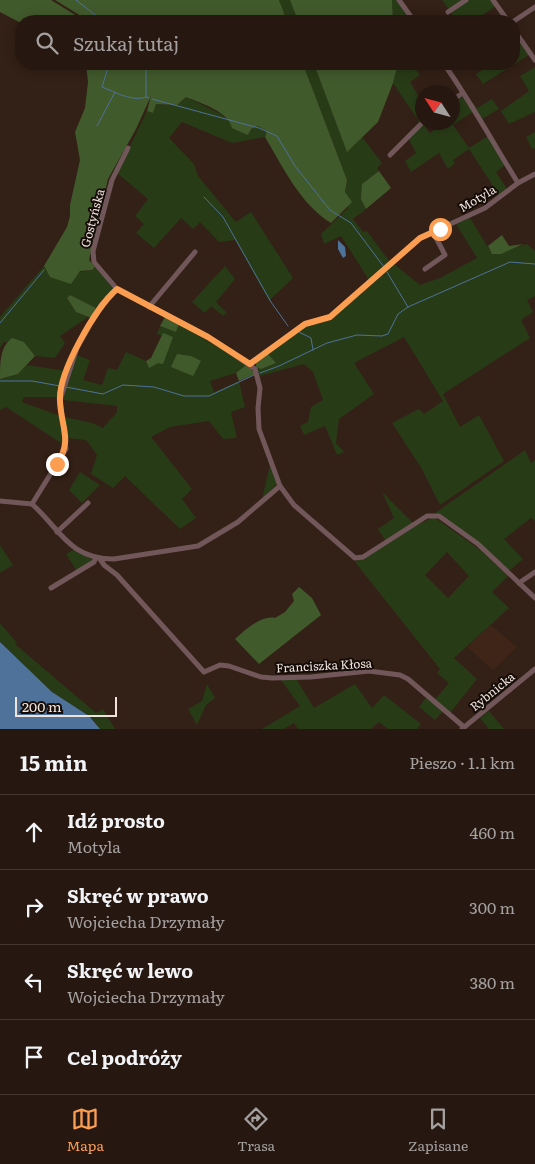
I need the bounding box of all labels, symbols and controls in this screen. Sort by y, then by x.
search box [15,15,520,70]
icon: search [33,29,61,57]
text: Szukaj tutaj [73,29,179,57]
north arrow [415,85,460,130]
street label: Motyla [455,180,499,216]
street label: Gostyńska [76,186,109,249]
route start [429,218,452,241]
route end [46,453,69,476]
street label: Franciszka Kłosa [276,653,373,677]
street label: Rybnicka [466,667,519,715]
scale bar [15,694,118,717]
text: 200 m [22,696,62,716]
text: 15 min [20,746,88,777]
text: Pieszo · 1.1 km [409,750,515,774]
text: Idź prosto [67,806,165,834]
icon: ahead [20,818,48,846]
text: 460 m [470,820,515,844]
text: Motyla [67,834,121,858]
text: Skręć w prawo [67,881,209,909]
icon: right [20,893,48,921]
text: 300 m [469,895,515,919]
text: Wojciecha Drzymały [67,909,225,933]
text: Skręć w lewo [67,956,193,984]
icon: left [20,968,48,996]
text: 380 m [470,970,515,994]
text: Wojciecha Drzymały [67,984,225,1008]
icon: arrive [20,1043,48,1071]
text: Cel podróży [67,1043,182,1071]
tab: Mapa [67,1105,104,1155]
tab: Trasa [237,1105,275,1155]
tab: Zapisane [408,1105,468,1155]

